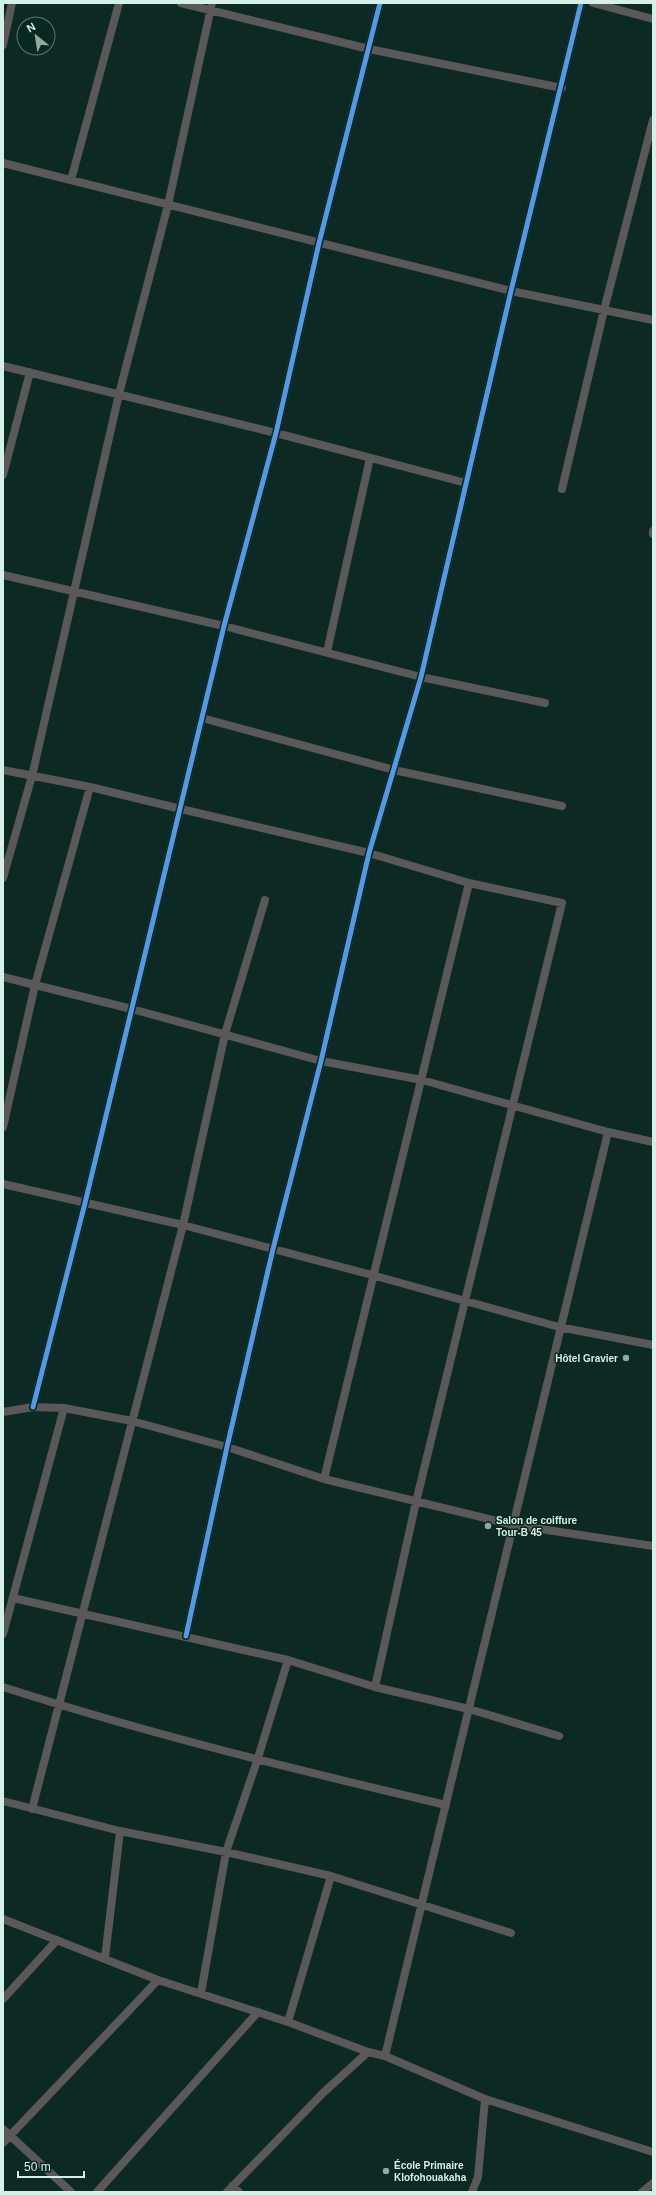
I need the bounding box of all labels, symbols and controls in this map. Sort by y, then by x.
north arrow [16,16,56,56]
text: N [25,20,37,35]
place label: Hôtel Gravier [555,1353,618,1364]
marker: Hôtel Gravier [621,1353,631,1363]
place label: Salon de coiffure Tour-B 45 [496,1515,578,1538]
marker: Salon de coiffure Tour-B 45 [483,1521,493,1531]
scale bar [18,2153,84,2179]
place label: École Primaire Klofohouakaha [394,2159,467,2183]
text: 50 m [24,2160,51,2174]
marker: École Primaire Klofohouakaha [381,2166,391,2176]

